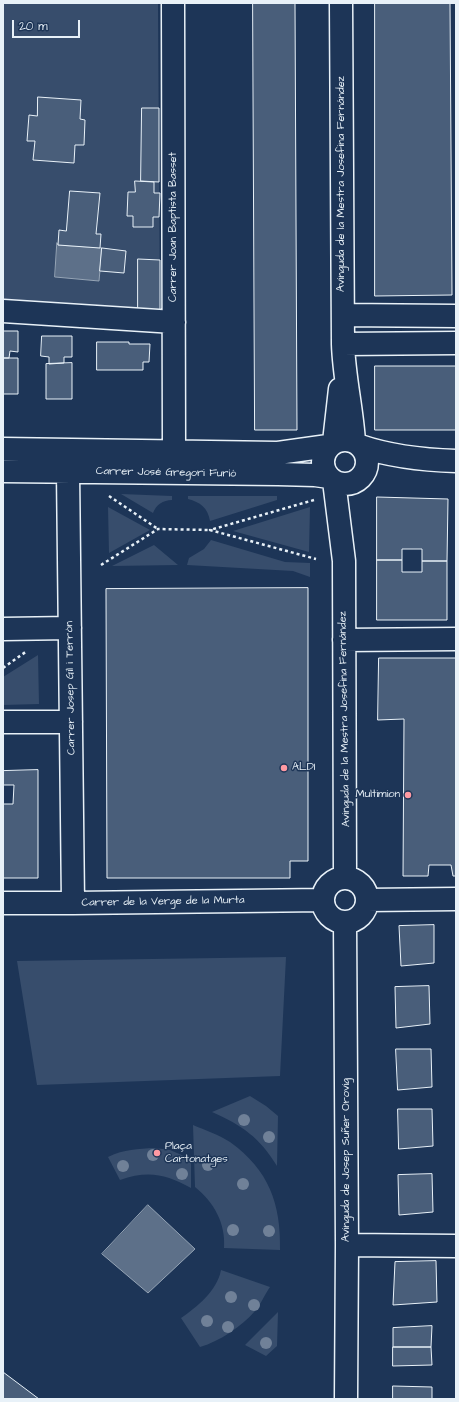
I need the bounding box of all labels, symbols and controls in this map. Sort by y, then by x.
scale bar [14,12,82,38]
text: 20 m [19,18,48,35]
street label: Avinguda de la Mestra Josefina Fernández [335,76,349,292]
street label: Carrer Joan Baptista Basset [167,152,181,302]
street label: Carrer José Gregori Furió [96,465,236,481]
street label: Avinguda de la Mestra Josefina Fernández [337,611,353,827]
street label: Carrer Josep Gil i Terròn [63,621,79,755]
place label: ALDI [292,761,315,775]
marker: ALDI [279,763,289,773]
place label: Multimion [356,788,400,802]
marker: Multimion [403,790,413,800]
street label: Carrer de la Verge de la Murta [81,894,245,910]
street label: Avinguda de Josep Suñer Orovig [340,1078,354,1242]
place label: Plaça Cartonatges [165,1140,228,1166]
marker: Plaça Cartonatges [152,1148,162,1158]

